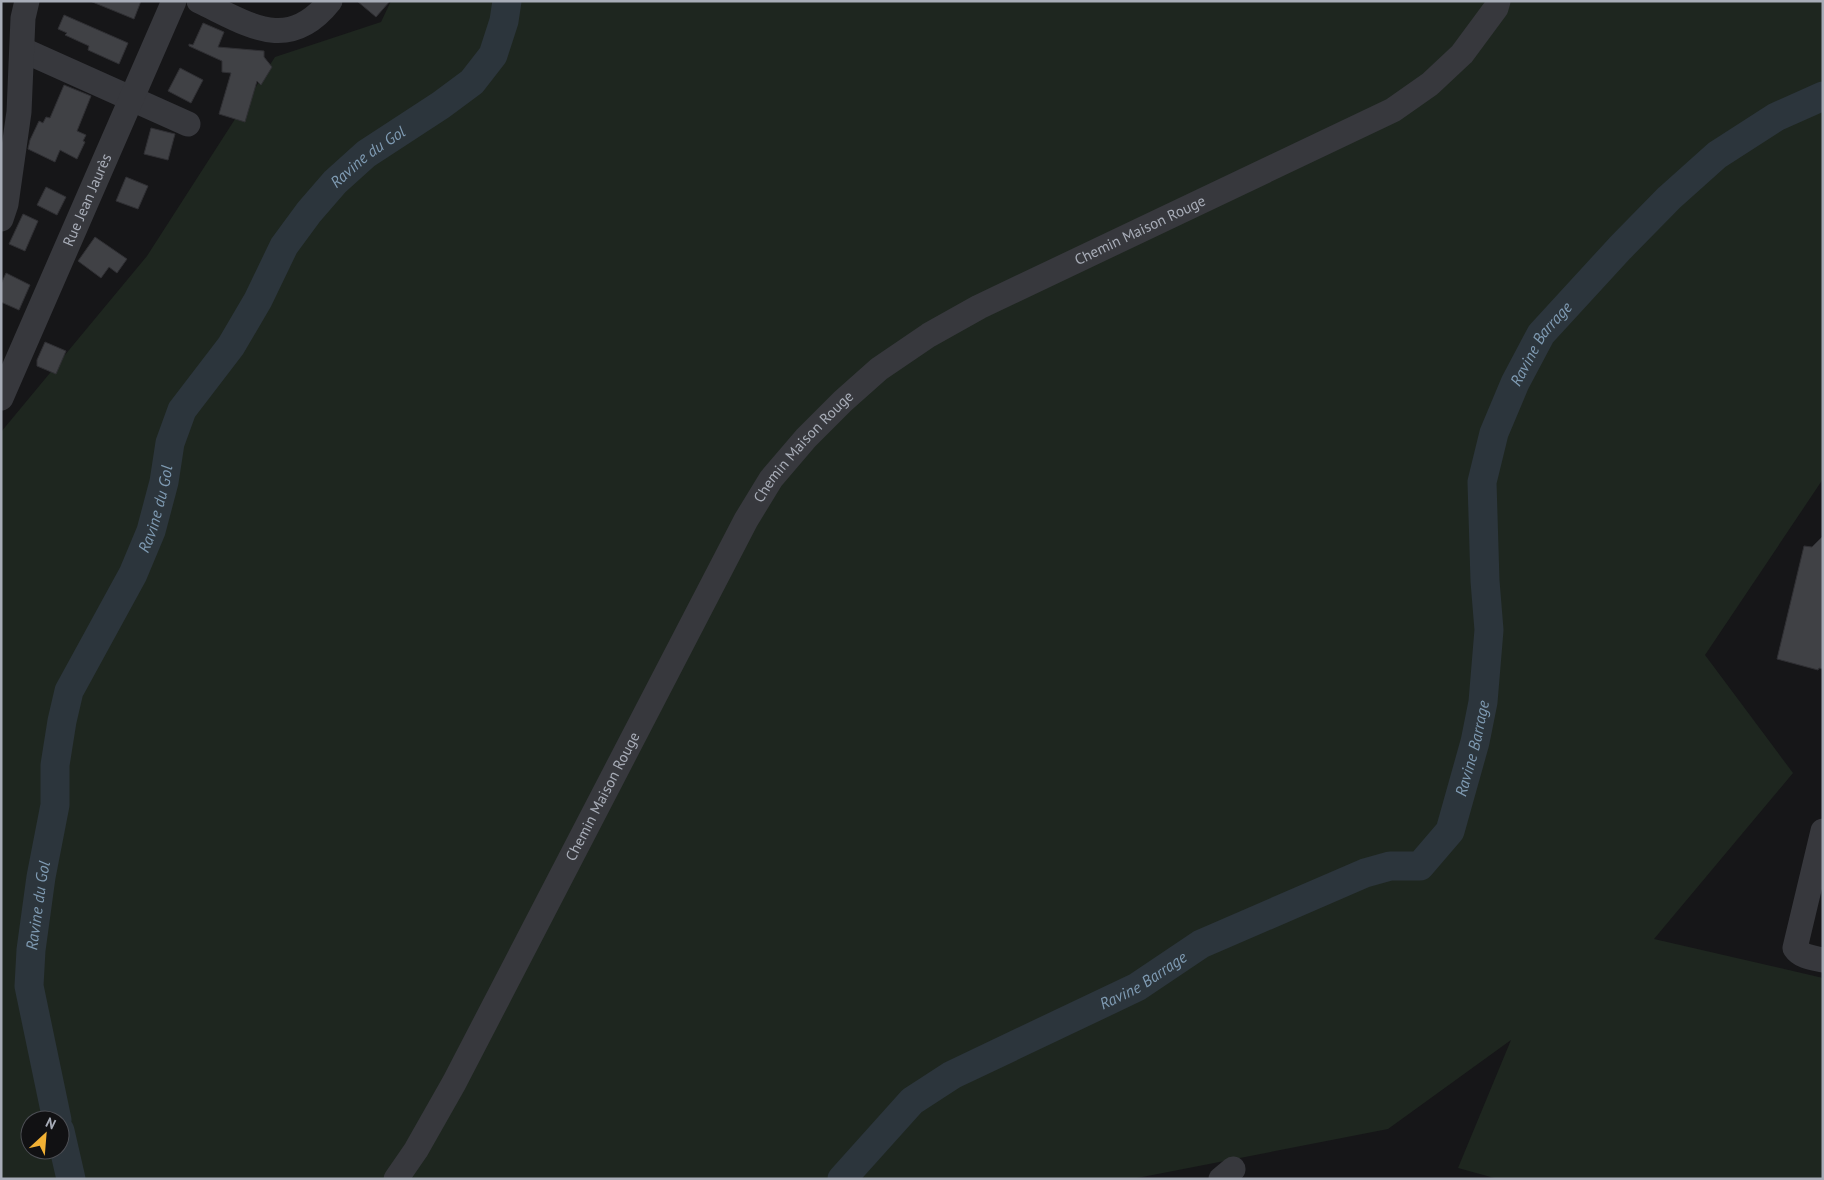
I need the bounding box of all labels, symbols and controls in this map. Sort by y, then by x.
water label: Ravine du Gol [326,121,410,192]
street label: Rue Jean Jaurès [58,151,115,249]
street label: Chemin Maison Rouge [1071,191,1208,269]
water label: Ravine Barrage [1505,297,1576,389]
street label: Chemin Maison Rouge [749,386,857,506]
water label: Ravine du Gol [133,463,177,555]
water label: Ravine Barrage [1450,698,1493,798]
street label: Chemin Maison Rouge [561,728,643,864]
water label: Ravine du Gol [21,858,54,951]
water label: Ravine Barrage [1096,946,1191,1013]
north arrow [20,1110,70,1160]
text: N [43,1113,59,1133]

